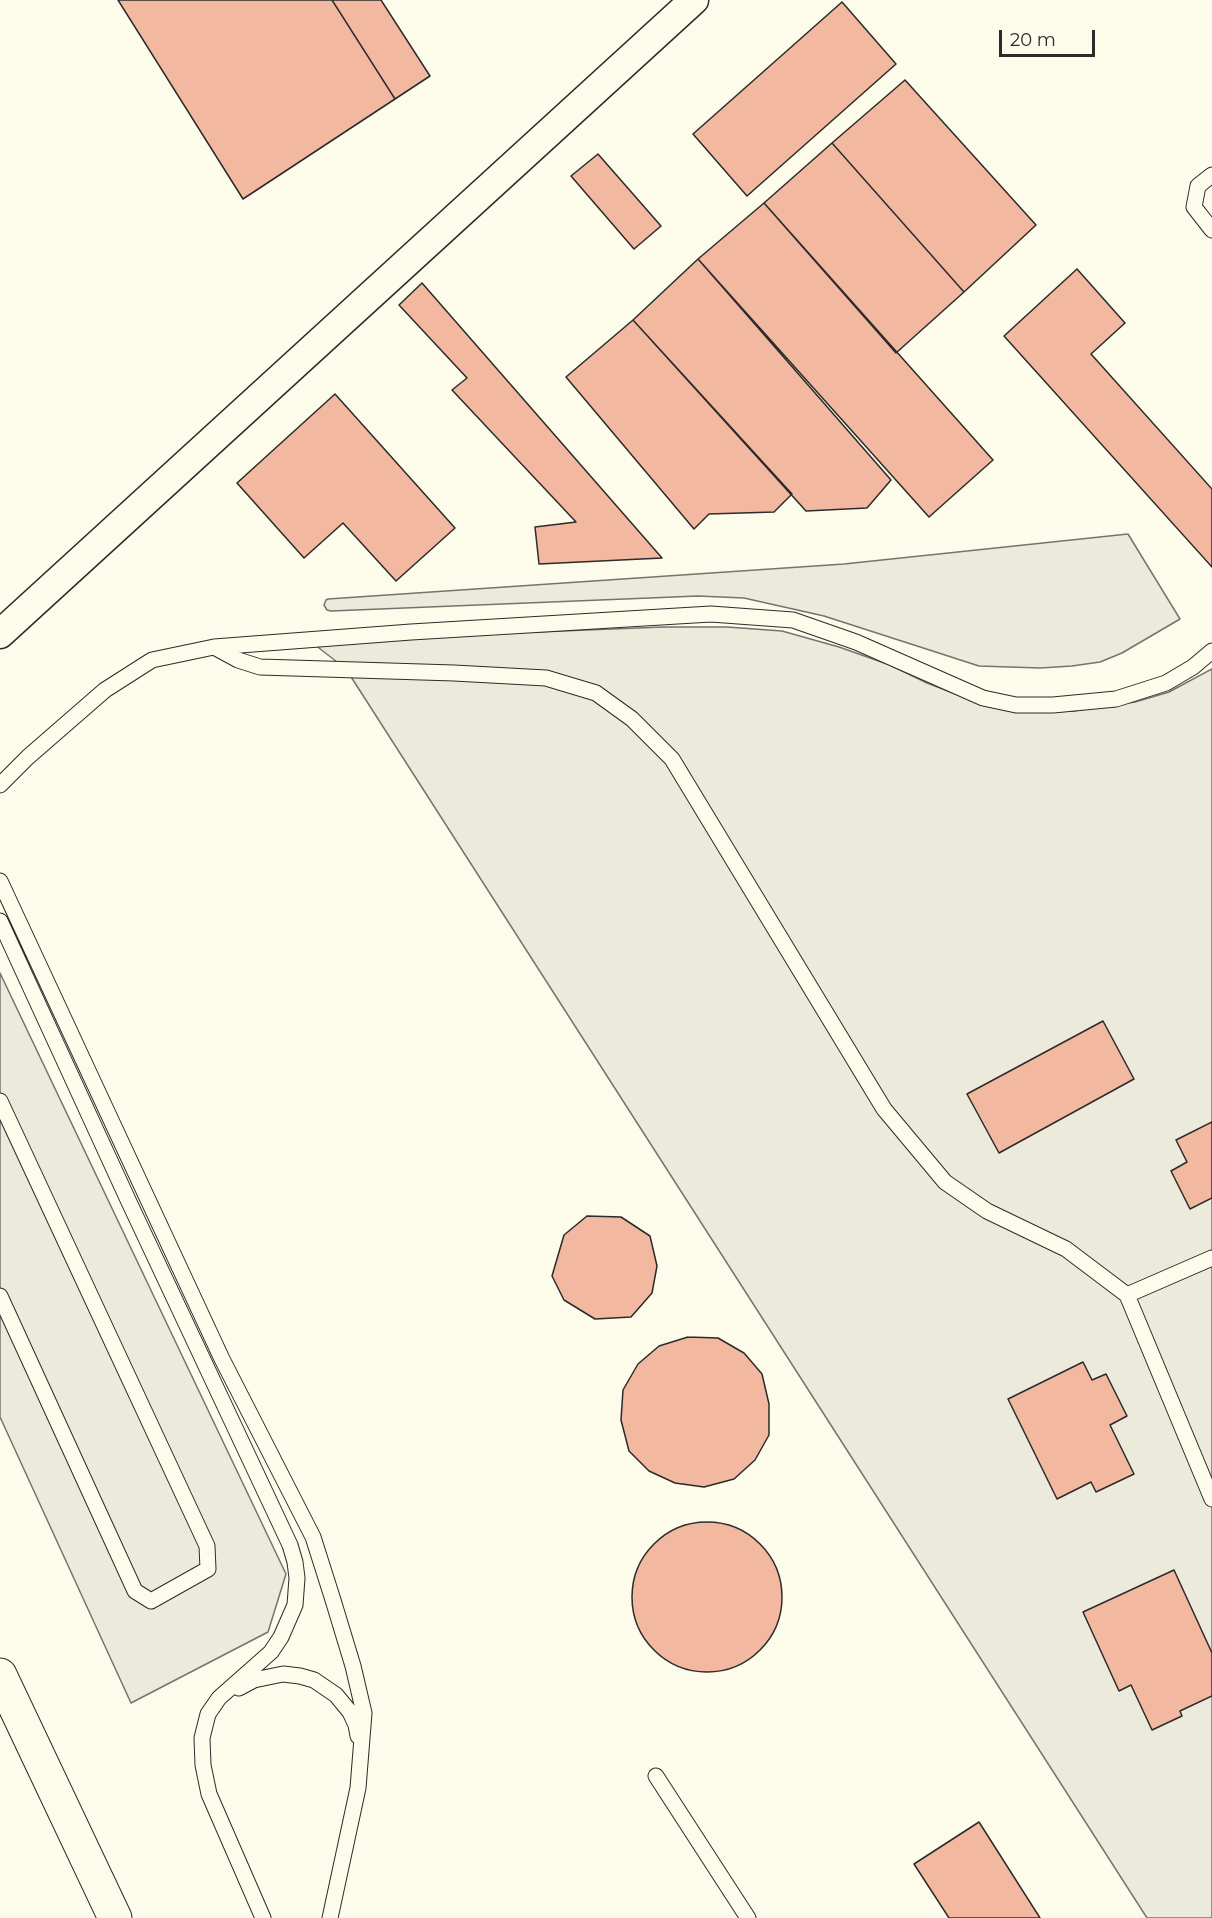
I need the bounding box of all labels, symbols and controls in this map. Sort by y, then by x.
scale bar [1002,18,1098,56]
text: 20 m [1010,29,1056,51]

